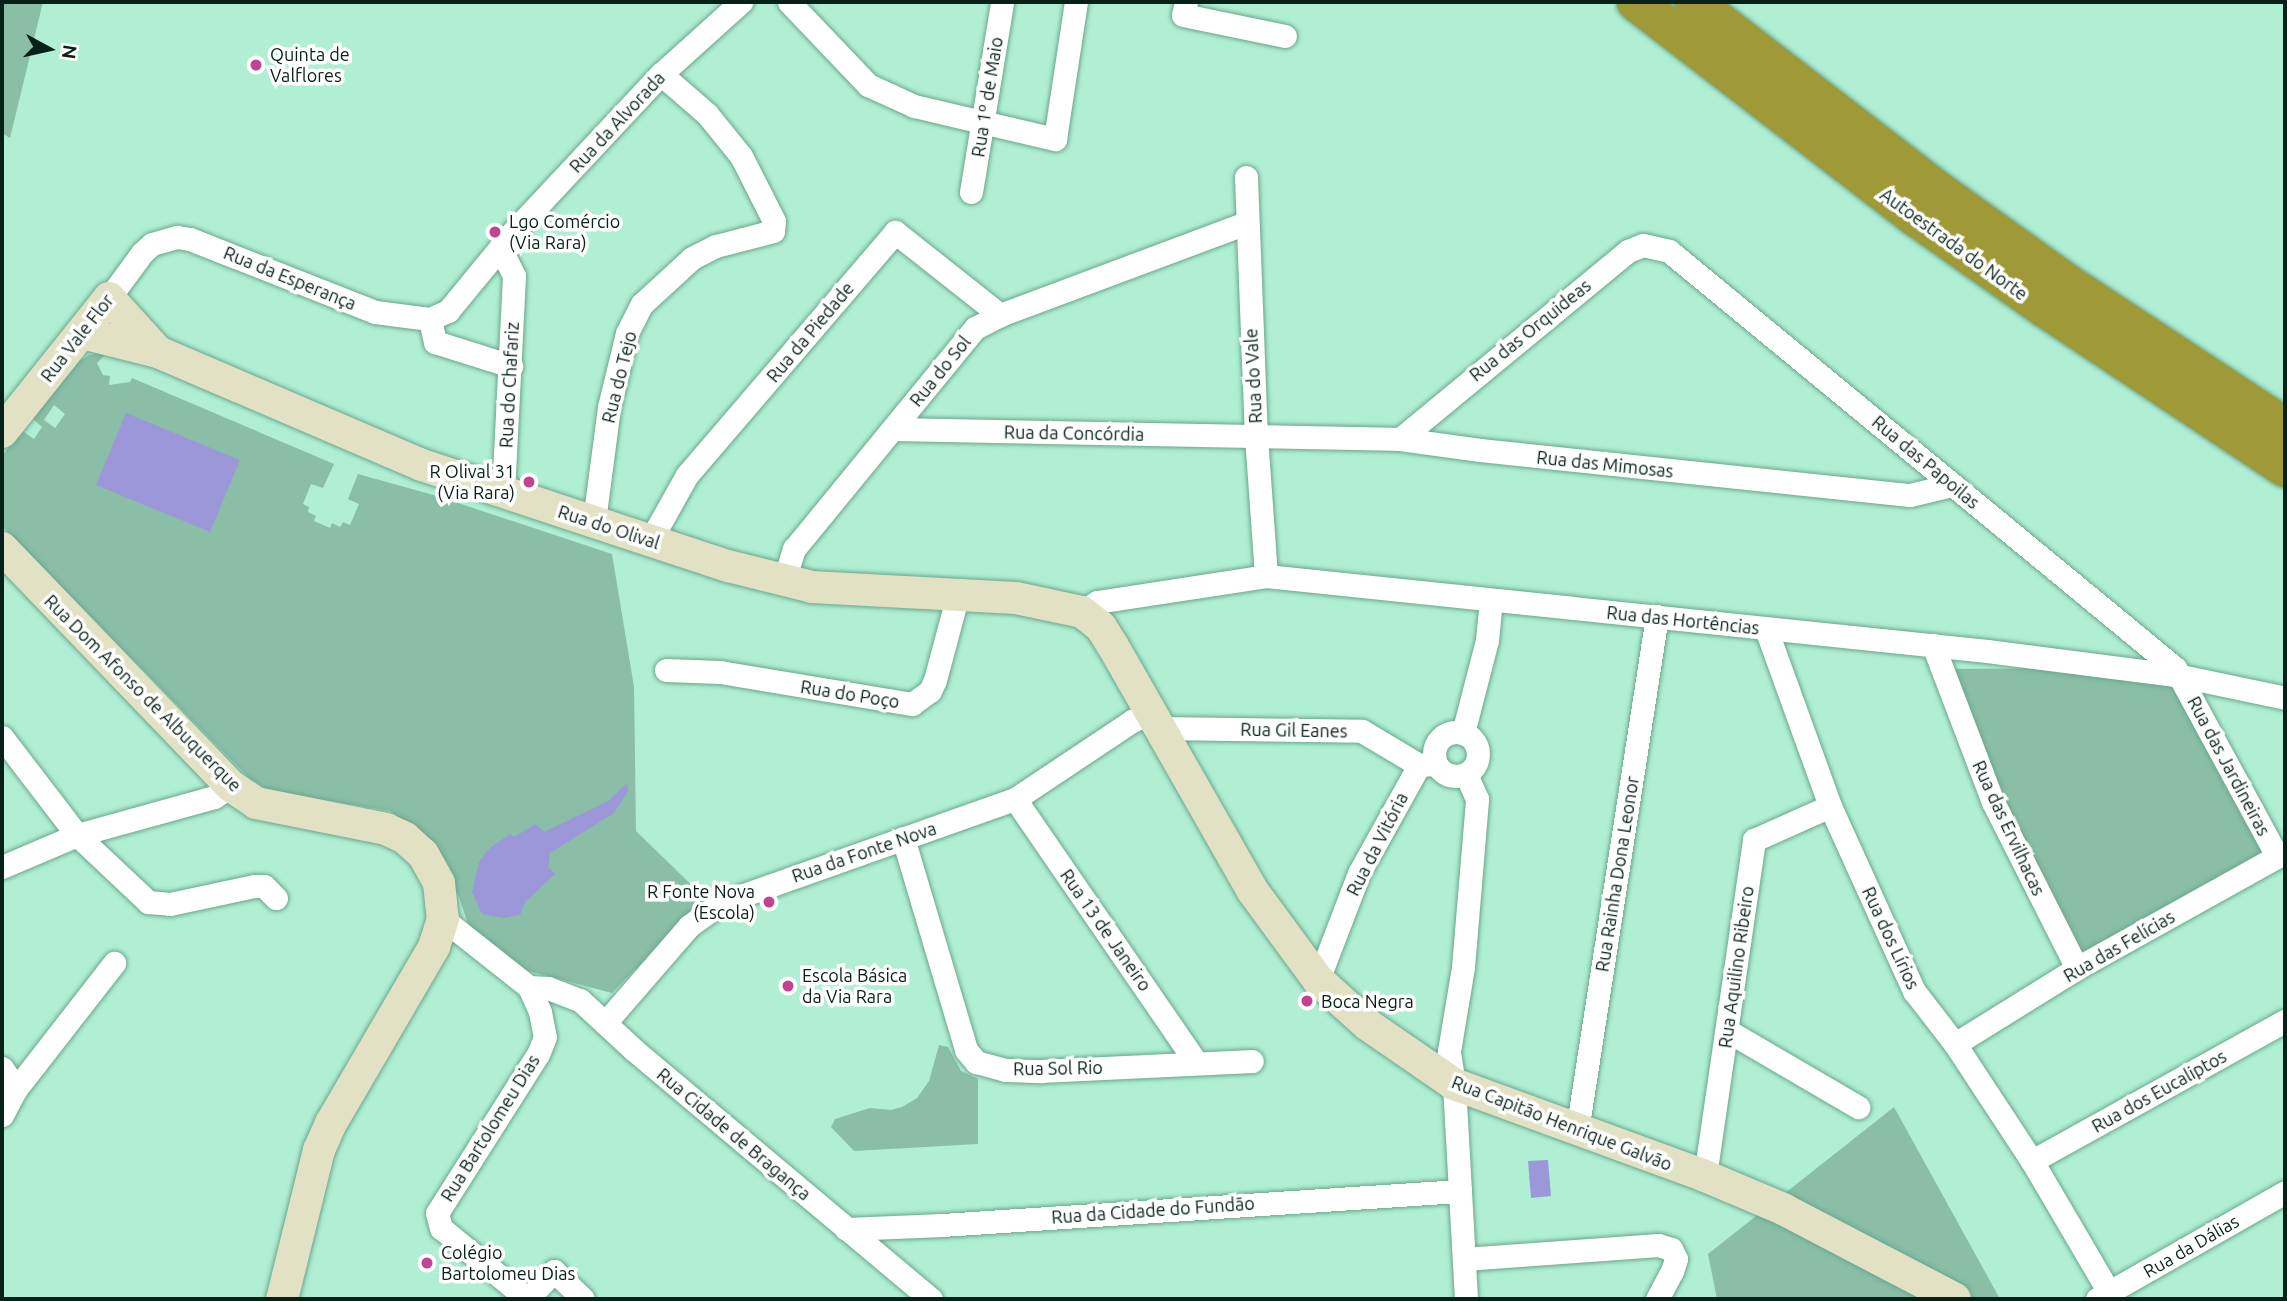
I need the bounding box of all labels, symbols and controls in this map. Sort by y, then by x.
north arrow [14,14,84,84]
street label: Rua 1º de Maio [967,35,1007,159]
text: N [58,43,82,60]
place label: Quinta de Valflores [270,44,350,86]
marker: Quinta de Valflores [248,57,264,73]
street label: Rua da Alvorada [565,67,669,177]
street label: Autoestrada do Norte [1876,183,2032,305]
place label: Lgo Comércio (Via Rara) [509,211,620,254]
marker: Lgo Comércio (Via Rara) [487,224,503,240]
street label: Rua da Esperança [221,242,359,314]
street label: Rua das Orquideas [1465,274,1595,386]
street label: Rua da Piedade [762,278,858,386]
street label: Rua Vale Flor [36,290,118,386]
street label: Rua do Chafariz [495,321,523,449]
street label: Rua do Vale [1240,328,1266,424]
street label: Rua do Tejo [597,329,641,425]
street label: Rua do Sol [905,331,975,411]
street label: Rua das Papoilas [1868,411,1984,513]
street label: Rua da Concórdia [1004,421,1144,445]
street label: Rua das Mimosas [1535,446,1675,482]
place label: R Olival 31 (Via Rara) [429,461,515,504]
marker: R Olival 31 (Via Rara) [521,474,537,490]
street label: Rua do Olival [555,500,663,554]
street label: Rua Dom Afonso de Albuquerque [40,590,246,796]
street label: Rua das Hortências [1606,601,1760,639]
street label: Rua do Poço [799,676,901,712]
street label: Rua das Jardineiras [2183,693,2275,839]
street label: Rua Gil Eanes [1240,718,1348,742]
street label: Rua das Ervilhacas [1968,757,2050,899]
street label: Rua Rainha Dona Leonor [1591,775,1643,973]
street label: Rua da Vitória [1342,789,1412,899]
street label: Rua da Fonte Nova [789,817,939,887]
street label: Rua 13 de Janeiro [1056,865,1156,995]
place label: R Fonte Nova (Escola) [647,881,755,924]
street label: Rua dos Lírios [1858,883,1924,993]
street label: Rua Aquilino Ribeiro [1714,885,1758,1049]
marker: R Fonte Nova (Escola) [761,894,777,910]
street label: Rua das Felícias [2060,905,2178,987]
place label: Escola Básica da Via Rara [802,965,907,1007]
marker: Escola Básica da Via Rara [780,978,796,994]
place label: Boca Negra [1321,990,1414,1012]
marker: Boca Negra [1299,993,1315,1009]
street label: Rua dos Eucaliptos [2088,1045,2230,1137]
street label: Rua Bartolomeu Dias [436,1051,544,1205]
street label: Rua Sol Rio [1013,1056,1103,1080]
street label: Rua Cidade de Bragança [653,1063,815,1205]
street label: Rua Capitão Henrique Galvão [1449,1071,1675,1175]
street label: Rua da Cidade do Fundão [1051,1192,1255,1228]
street label: Rua da Dálias [2139,1210,2243,1282]
place label: Colégio Bartolomeu Dias [441,1242,575,1284]
marker: Colégio Bartolomeu Dias [419,1255,435,1271]

